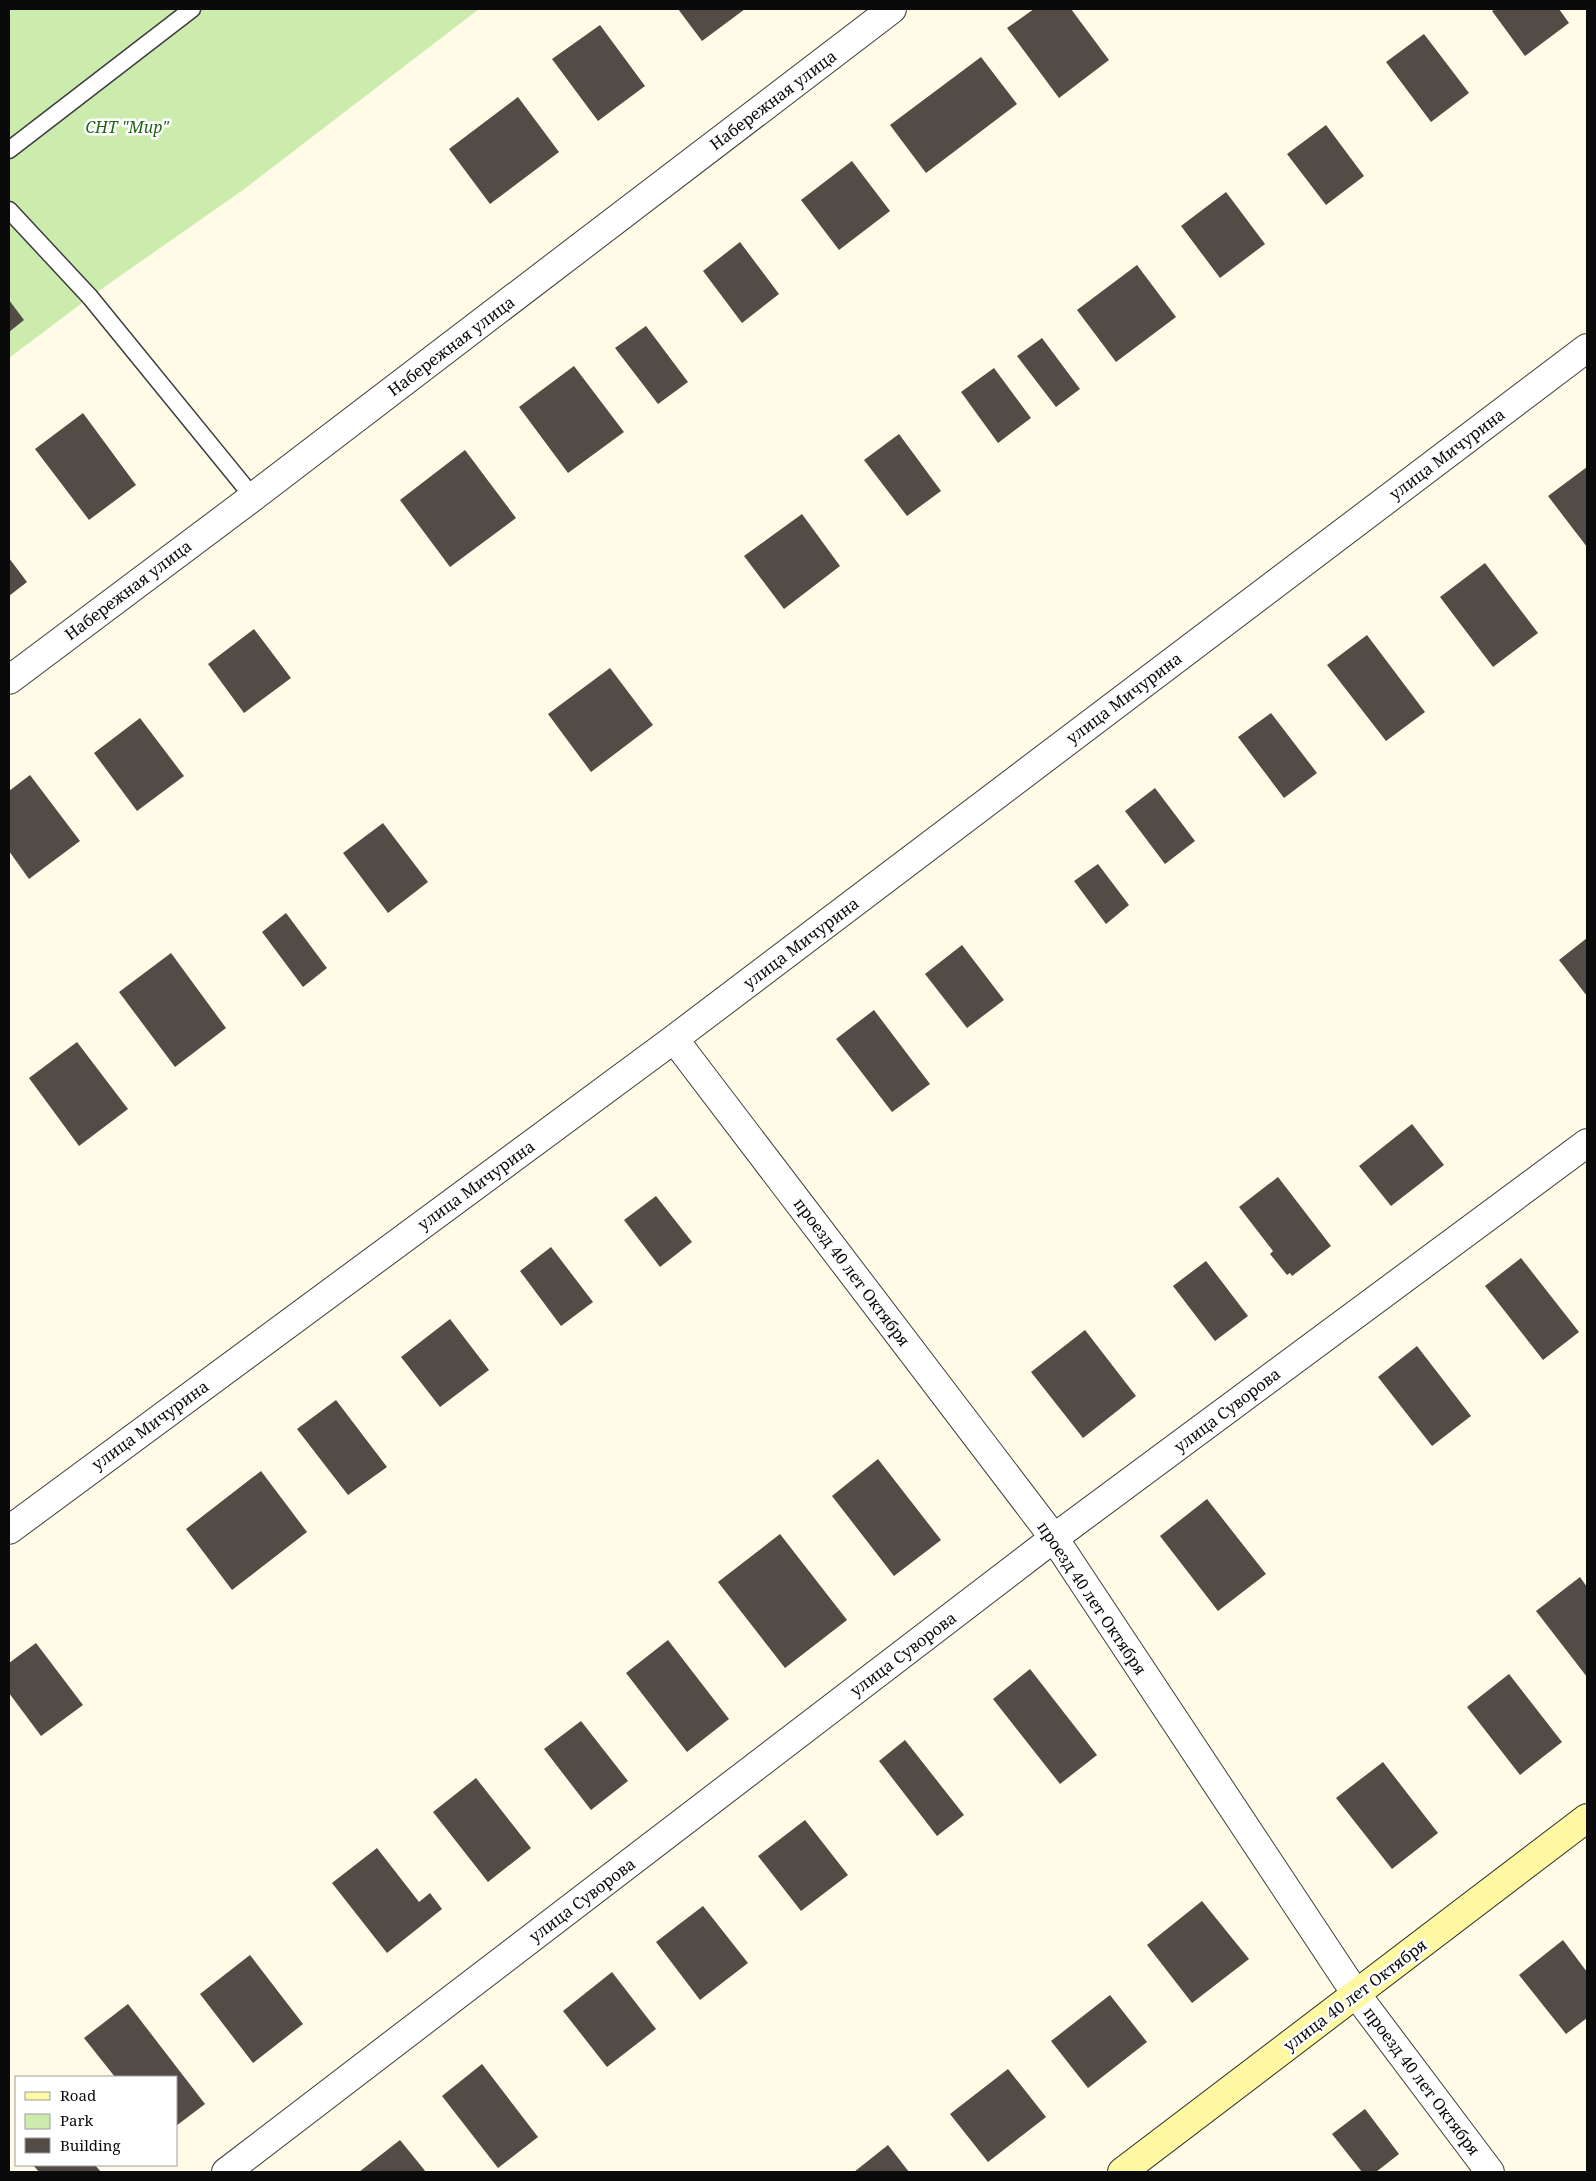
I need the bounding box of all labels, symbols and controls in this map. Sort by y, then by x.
street label: Набережная улица [705,45,841,155]
park label: СНТ "Мир" [85,116,170,138]
street label: Набережная улица [383,291,519,401]
street label: улица Мичурина [1385,403,1509,505]
street label: Набережная улица [60,535,196,645]
street label: улица Мичурина [1062,647,1186,749]
street label: улица Мичурина [739,892,863,994]
street label: улица Мичурина [413,1135,539,1235]
street label: проезд 40 лет Октября [789,1193,915,1351]
street label: улица Суворова [1169,1363,1285,1457]
street label: улица Мичурина [87,1375,213,1475]
street label: проезд 40 лет Октября [1032,1517,1152,1679]
street label: улица Суворова [845,1607,961,1701]
street label: улица Суворова [524,1853,640,1947]
street label: улица 40 лет Октября [1279,1934,1431,2056]
street label: проезд 40 лет Октября [1359,2002,1485,2160]
legend [15,2076,178,2166]
text: Road [60,2085,96,2105]
text: Park [60,2110,94,2130]
text: Building [60,2135,121,2155]

